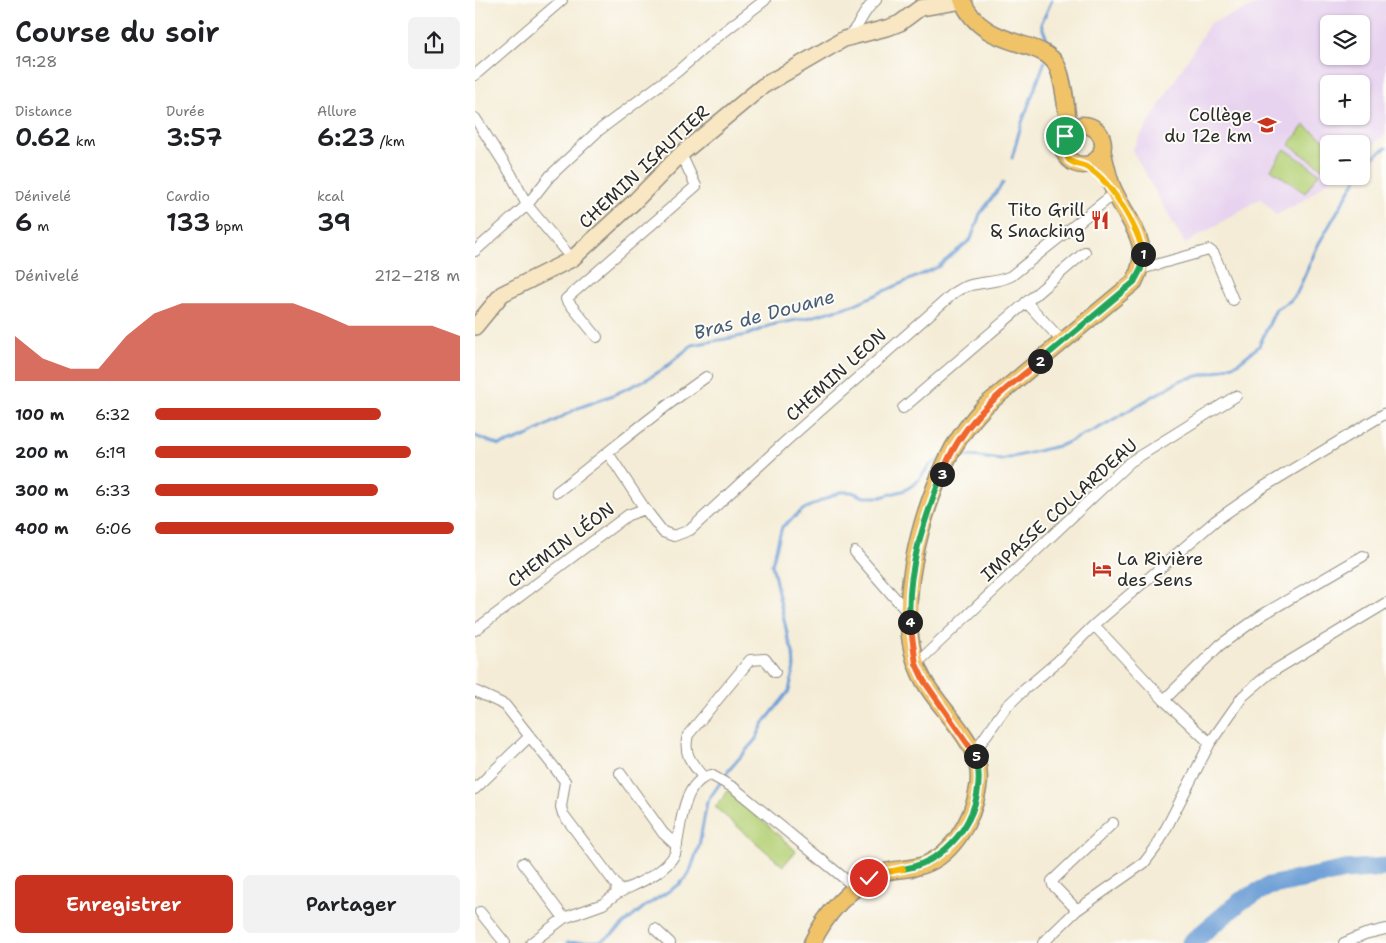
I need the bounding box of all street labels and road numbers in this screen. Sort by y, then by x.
street label: CHEMIN ISAUTIER [573,100,715,234]
street label: CHEMIN LEON [780,323,892,427]
street label: IMPASSE COLLARDEAU [976,433,1142,587]
street label: CHEMIN LÉON [503,497,619,593]

